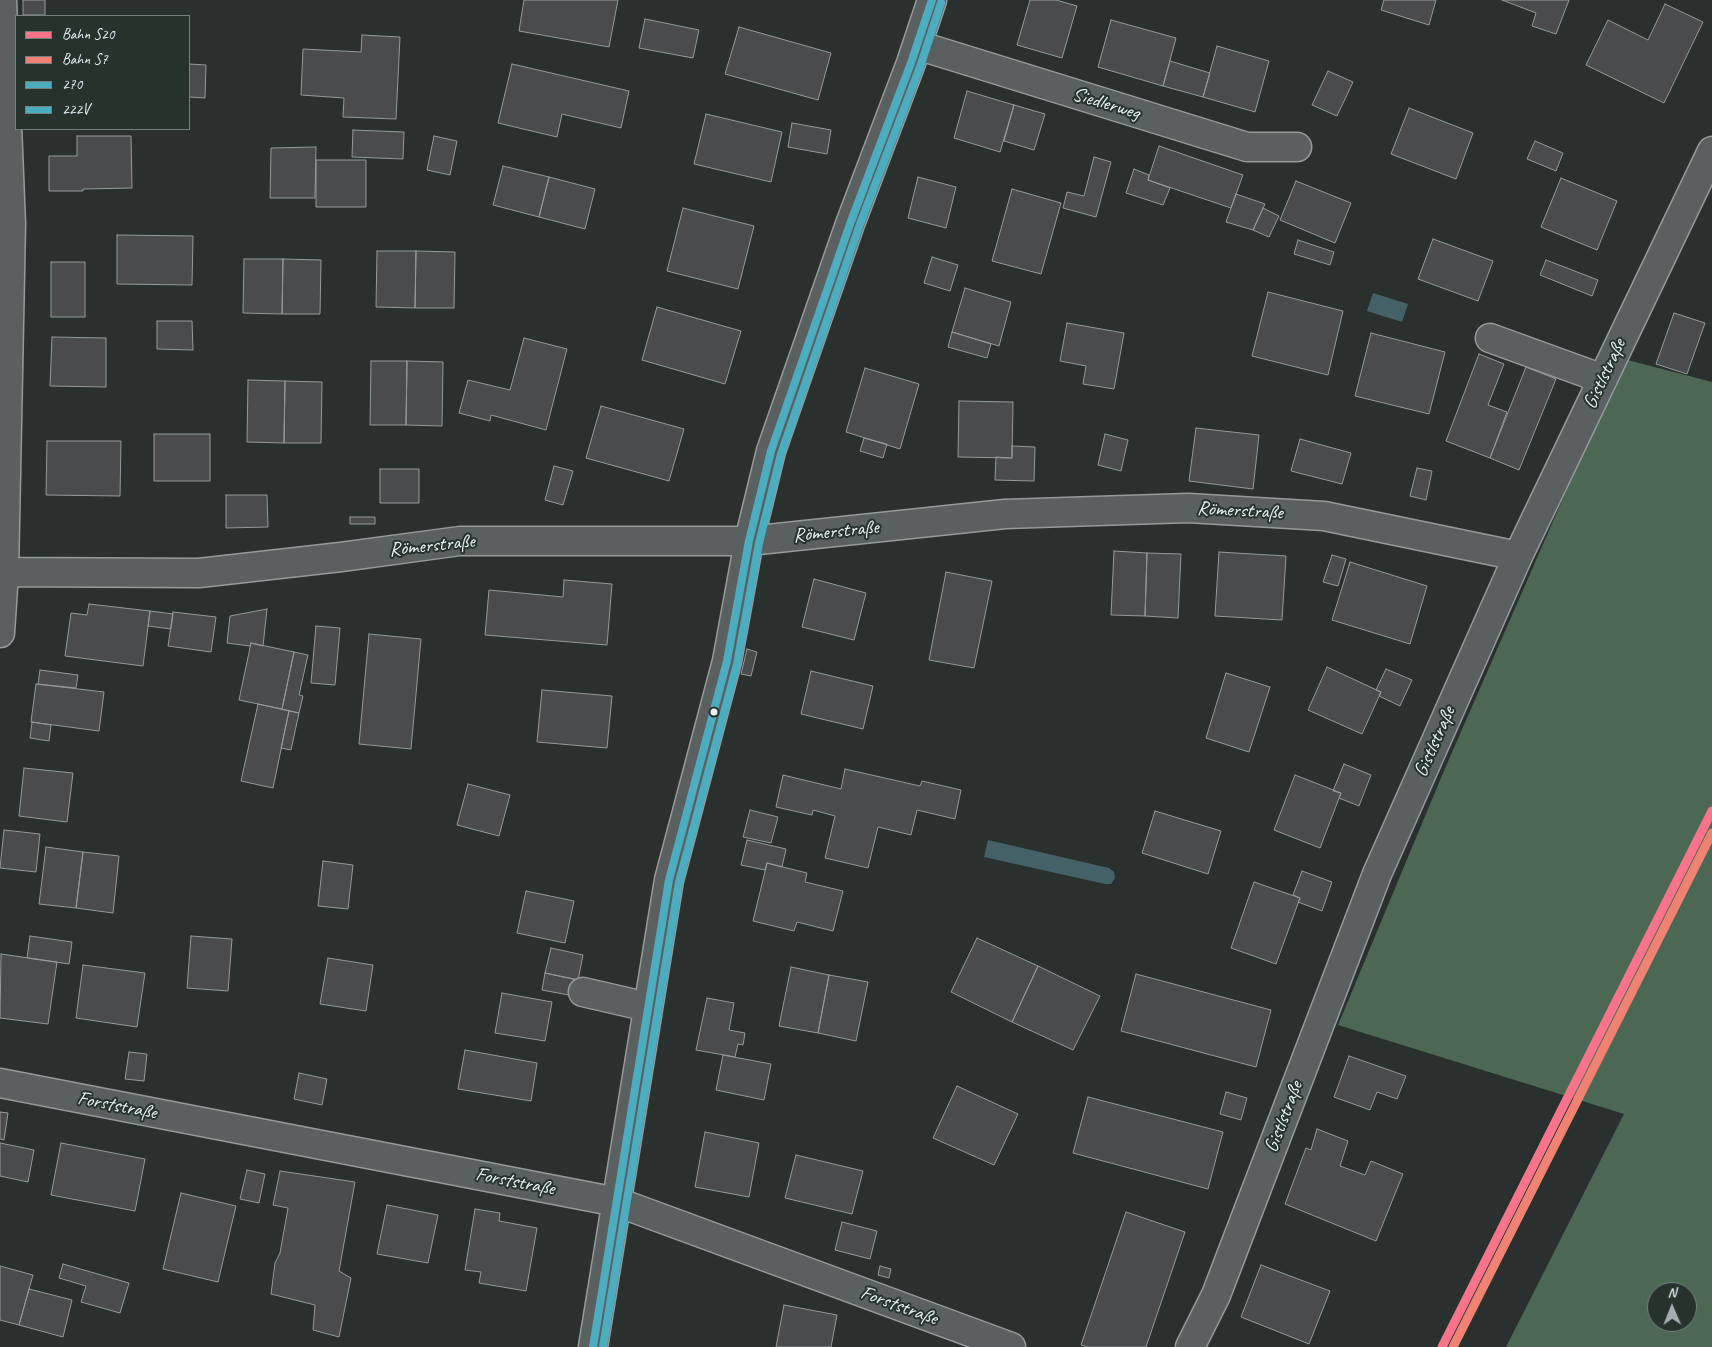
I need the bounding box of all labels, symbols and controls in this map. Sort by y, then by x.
legend [15,15,190,130]
text: Bahn S20 [62,25,115,44]
text: Bahn S7 [62,50,108,69]
text: 270 [62,75,82,94]
street label: Siedlerweg [1069,82,1143,126]
text: 222V [62,100,90,119]
street label: Gistlstraße [1578,335,1632,413]
street label: Römerstraße [1197,497,1283,525]
street label: Römerstraße [792,516,880,548]
street label: Römerstraße [388,530,476,562]
street label: Gistlstraße [1409,703,1461,781]
unlabelled marker [709,707,719,717]
street label: Gistlstraße [1259,1078,1309,1156]
street label: Forststraße [75,1087,159,1125]
street label: Forststraße [473,1163,557,1201]
street label: Forststraße [857,1281,941,1331]
north arrow [1647,1282,1697,1332]
text: N [1667,1284,1676,1301]

